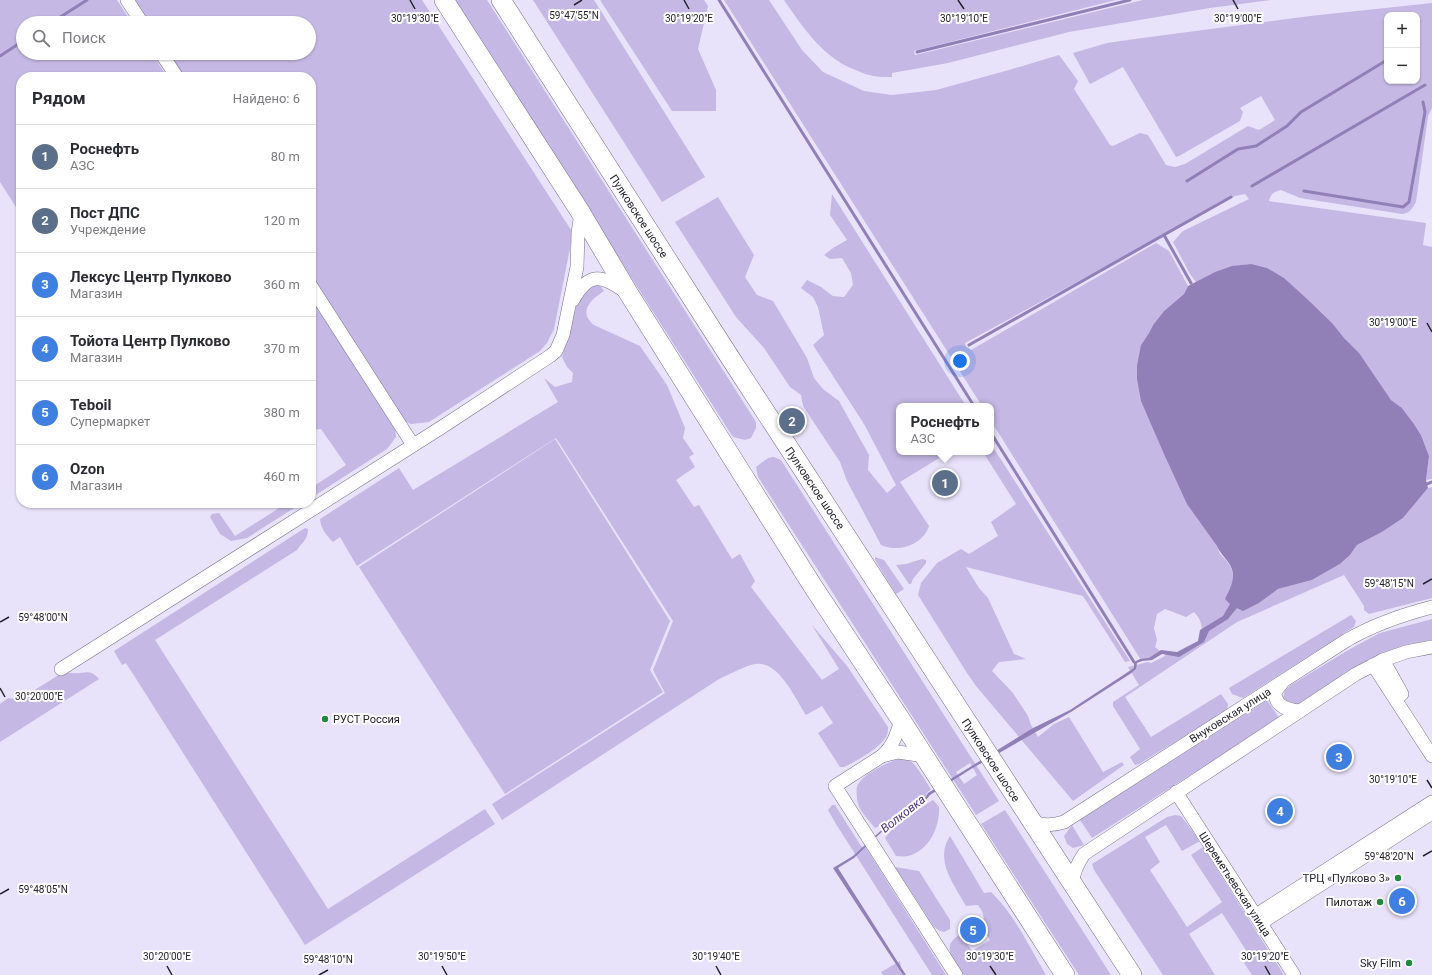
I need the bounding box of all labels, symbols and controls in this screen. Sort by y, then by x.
text: 59°47'55"N [549,10,599,21]
map controls [1384,12,1420,84]
button: + [1384,12,1420,48]
text: 30°19'30"E [391,13,439,24]
text: 30°19'20"E [665,13,713,24]
text: 30°19'10"E [940,13,988,24]
text: 30°19'00"E [1214,13,1262,24]
search box [16,16,316,60]
icon: search [30,27,52,49]
text: Поиск [62,29,106,47]
button: − [1384,48,1420,84]
text: Рядом [32,88,86,108]
text: Найдено: 6 [233,91,300,106]
text: Роснефть [70,140,139,158]
text: 1 [41,149,49,164]
text: 80 m [271,149,300,164]
text: АЗС [70,158,95,173]
street label: Пулковское шоссе [607,172,670,260]
text: Пост ДПС [70,204,140,222]
text: 2 [41,213,49,228]
text: 120 m [263,213,300,228]
text: Учреждение [70,222,146,237]
text: Лексус Центр Пулково [70,268,232,286]
text: 3 [41,277,49,292]
text: 360 m [263,277,300,292]
text: Магазин [70,286,123,301]
text: 30°19'00"E [1369,317,1417,328]
text: Тойота Центр Пулково [70,332,230,350]
text: 4 [41,341,49,356]
text: 370 m [263,341,300,356]
text: Магазин [70,350,123,365]
your location [950,351,970,371]
text: Teboil [70,396,112,414]
popup [896,403,994,455]
text: 5 [41,405,49,420]
text: 380 m [263,405,300,420]
pin: 2 [779,406,805,436]
text: Роснефть [910,413,980,431]
text: Супермаркет [70,414,150,429]
text: АЗС [910,431,935,446]
street label: Пулковское шоссе [782,445,847,532]
text: Ozon [70,460,105,478]
pin: 1 [932,468,958,498]
text: 6 [41,469,49,484]
text: 460 m [263,469,300,484]
text: Магазин [70,478,123,493]
text: 59°48'15"N [1364,578,1414,589]
text: 59°48'00"N [18,612,68,623]
street label: Внуковская улица [1187,685,1273,746]
text: 30°20'00"E [15,691,63,702]
place label: РУСТ Россия [333,713,400,726]
marker: РУСТ Россия [320,714,330,724]
street label: Пулковское шоссе [959,716,1022,804]
pin: 3 [1326,742,1352,772]
text: 30°19'10"E [1369,774,1417,785]
water label: Волковка [878,792,928,836]
pin: 4 [1267,796,1293,826]
street label: Шереметьевская улица [1196,830,1273,939]
text: 59°48'20"N [1364,851,1414,862]
place label: ТРЦ «Пулково 3» [1303,872,1390,885]
marker: ТРЦ «Пулково 3» [1393,873,1403,883]
text: 59°48'05"N [18,884,68,895]
pin: 6 [1389,886,1415,916]
place label: Пилотаж [1326,896,1373,909]
marker: Пилотаж [1375,897,1385,907]
pin: 5 [960,915,986,945]
text: 30°20'00"E [143,951,191,962]
text: 30°19'50"E [418,951,466,962]
text: 30°19'40"E [692,951,740,962]
text: 30°19'30"E [966,951,1014,962]
text: 30°19'20"E [1241,951,1289,962]
text: 59°48'10"N [303,954,353,965]
place label: Sky Film [1360,957,1401,970]
marker: Sky Film [1404,958,1414,968]

